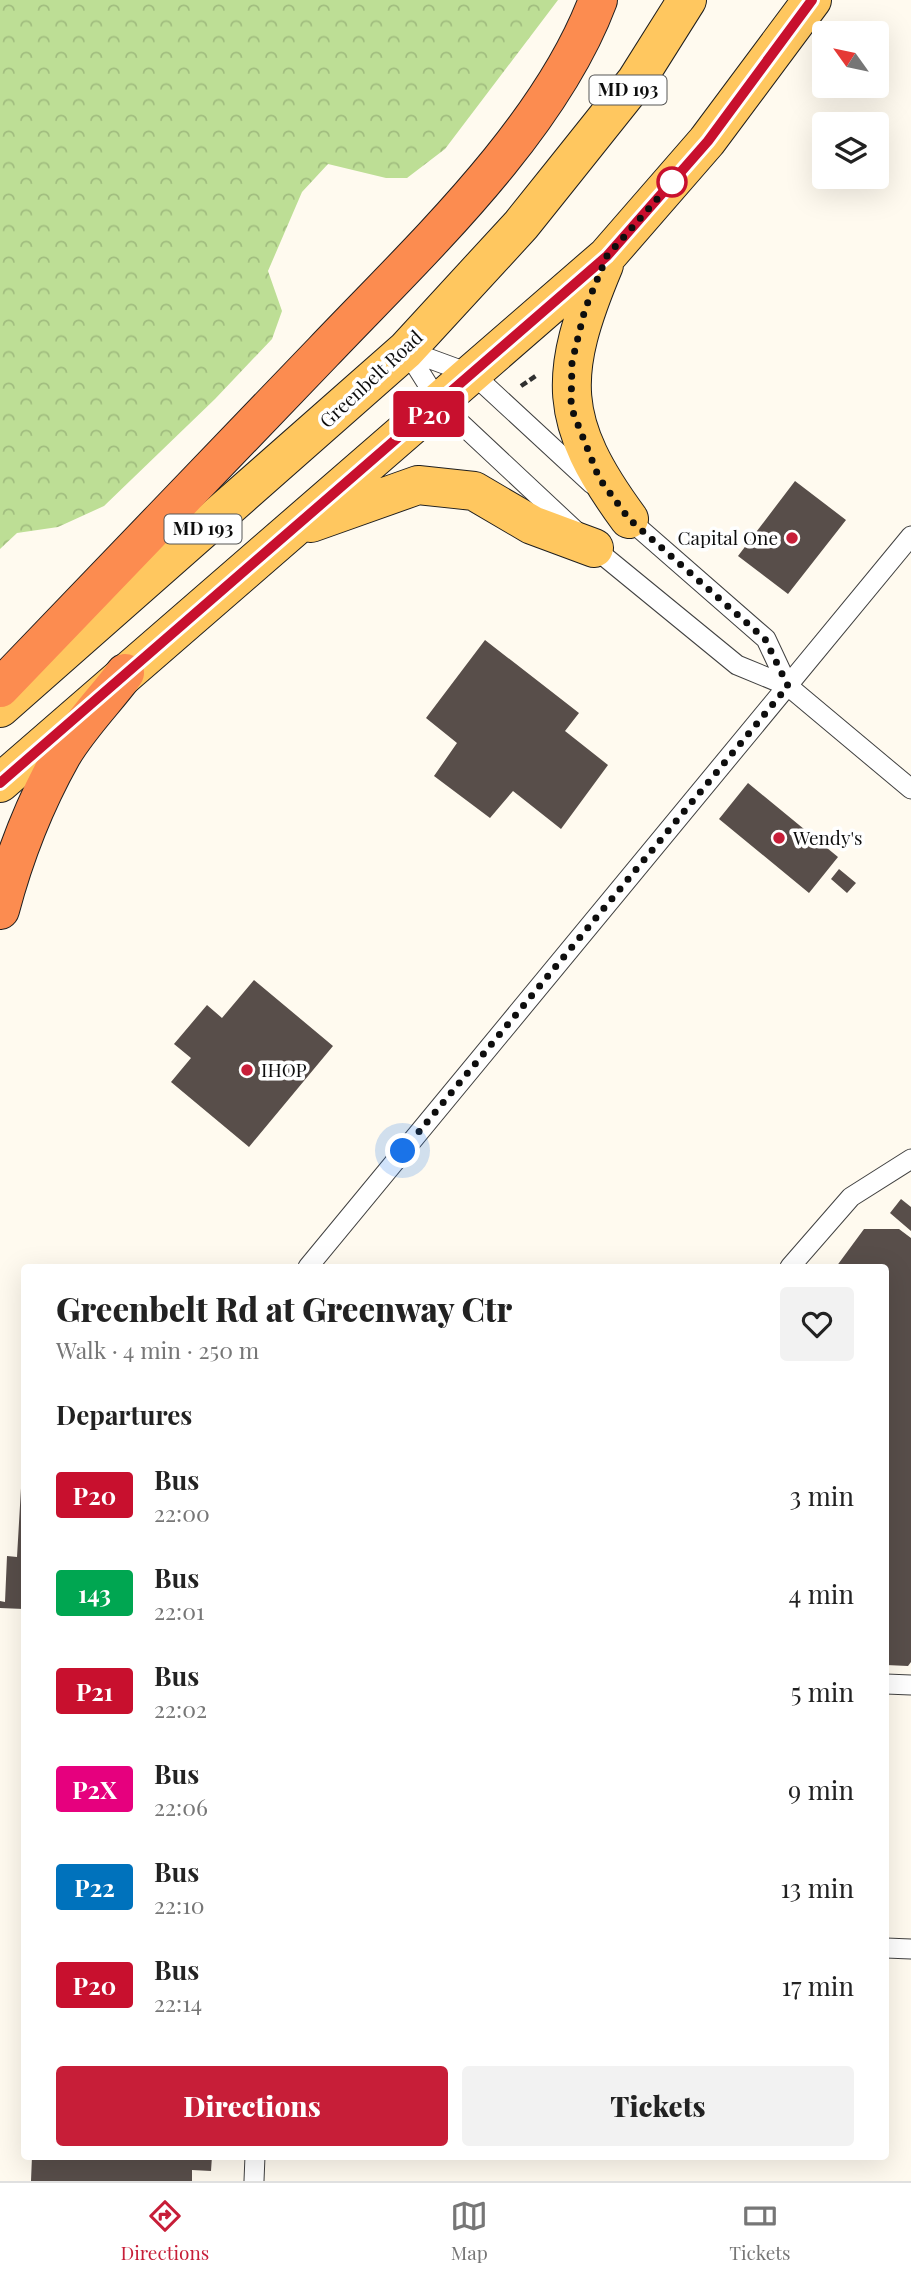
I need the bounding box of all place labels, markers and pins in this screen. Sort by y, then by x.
unlabelled marker [657,167,687,197]
place label: Capital One [677,524,778,550]
marker: Capital One [784,530,800,546]
place label: Wendy's [792,824,863,850]
marker: Wendy's [771,830,787,846]
place label: IHOP [261,1056,307,1082]
marker: IHOP [239,1062,255,1078]

